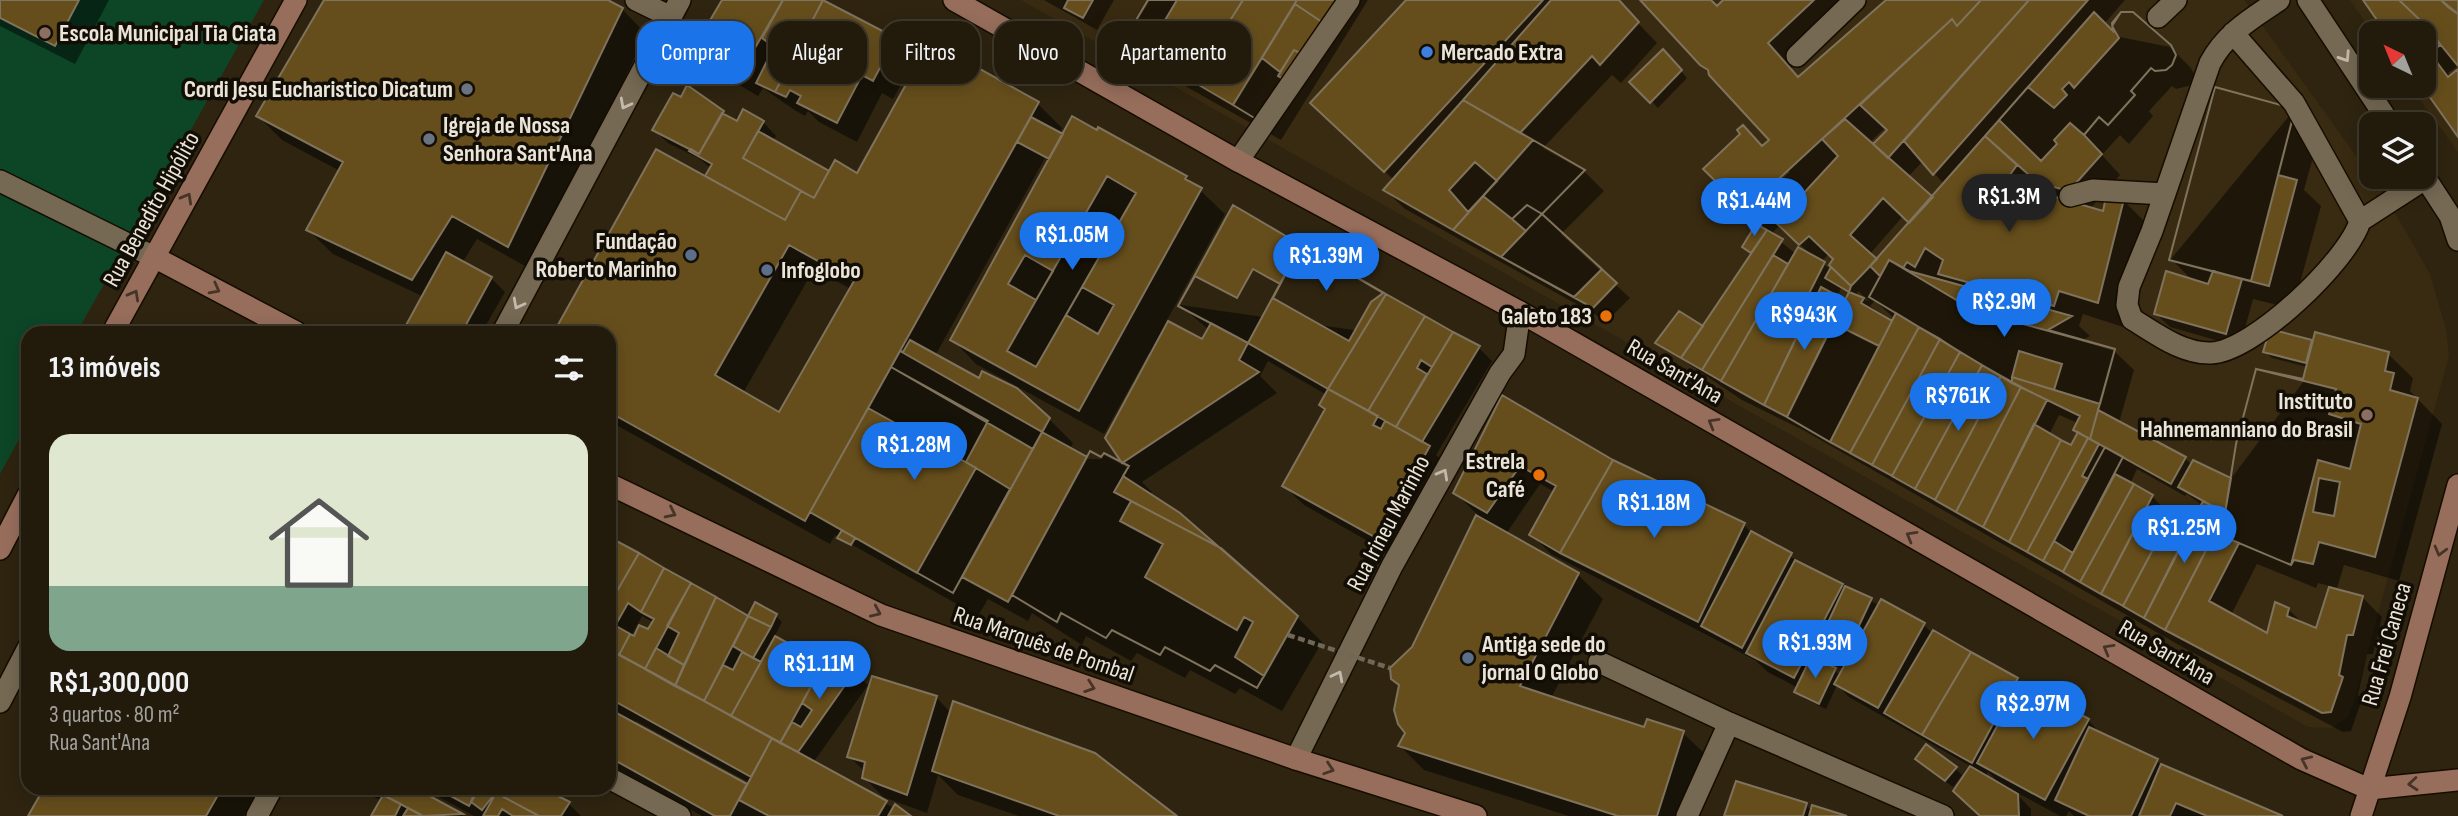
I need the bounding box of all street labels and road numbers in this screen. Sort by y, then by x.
street label: Rua Benedito Hipólito [97,127,206,292]
street label: Rua Sant'Ana [1622,333,1728,410]
street label: Rua Irineu Marinho [1341,450,1436,596]
street label: Rua Frei Caneca [2355,579,2418,709]
street label: Rua Marquês de Pombal [950,600,1138,689]
street label: Rua Sant'Ana [2114,614,2220,691]

